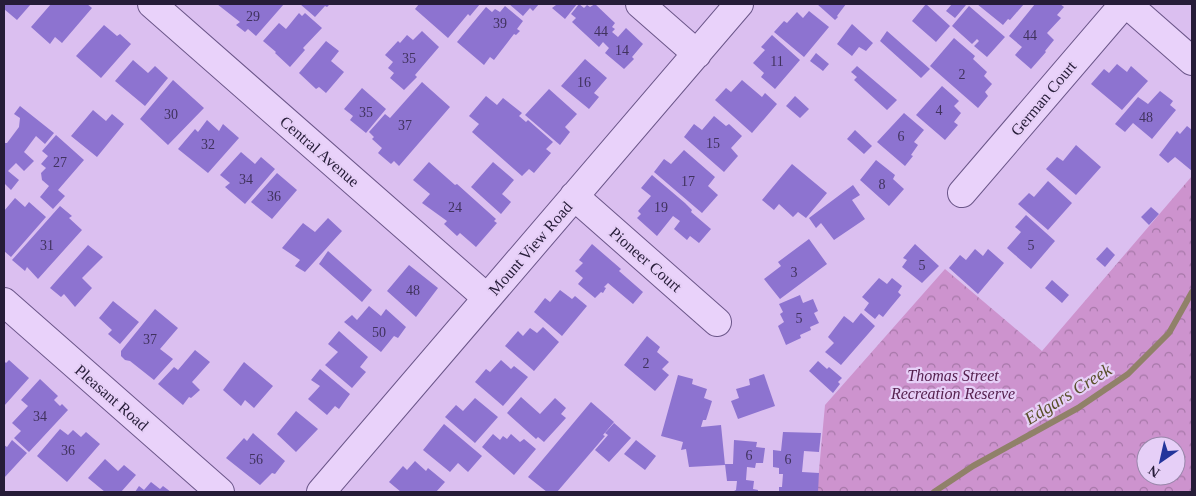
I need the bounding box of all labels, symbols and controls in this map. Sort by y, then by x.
house number: 29 [246,9,260,24]
house number: 39 [493,16,507,31]
house number: 44 [594,24,608,39]
house number: 44 [1023,28,1037,43]
house number: 14 [615,43,629,58]
house number: 35 [402,51,416,66]
house number: 11 [770,54,784,69]
street label: German Court [1007,57,1080,139]
house number: 2 [959,67,966,82]
house number: 16 [577,75,591,90]
house number: 4 [936,103,943,118]
house number: 35 [359,105,373,120]
house number: 30 [164,107,178,122]
house number: 48 [1139,110,1153,125]
street label: Central Avenue [277,113,363,190]
house number: 37 [398,118,412,133]
house number: 6 [898,129,905,144]
house number: 15 [706,136,720,151]
house number: 32 [201,137,215,152]
house number: 27 [53,155,67,170]
house number: 34 [239,172,253,187]
house number: 17 [681,174,695,189]
house number: 8 [879,177,886,192]
house number: 36 [267,189,281,204]
street label: Mount View Road [485,198,575,298]
house number: 24 [448,200,462,215]
house number: 19 [654,200,668,215]
street label: Pioneer Court [606,224,685,295]
house number: 31 [40,238,54,253]
house number: 5 [1028,238,1035,253]
house number: 5 [919,258,926,273]
house number: 3 [791,265,798,280]
house number: 48 [406,283,420,298]
house number: 5 [796,311,803,326]
house number: 50 [372,325,386,340]
house number: 37 [143,332,157,347]
house number: 2 [643,356,650,371]
water label: Edgars Creek [1020,359,1116,429]
street label: Pleasant Road [72,361,152,434]
park label: Thomas Street Recreation Reserve [890,367,1015,402]
house number: 34 [33,409,47,424]
north arrow [1136,436,1186,486]
house number: 36 [61,443,75,458]
house number: 6 [746,448,753,463]
house number: 56 [249,452,263,467]
house number: 6 [785,452,792,467]
text: N [1146,462,1162,480]

